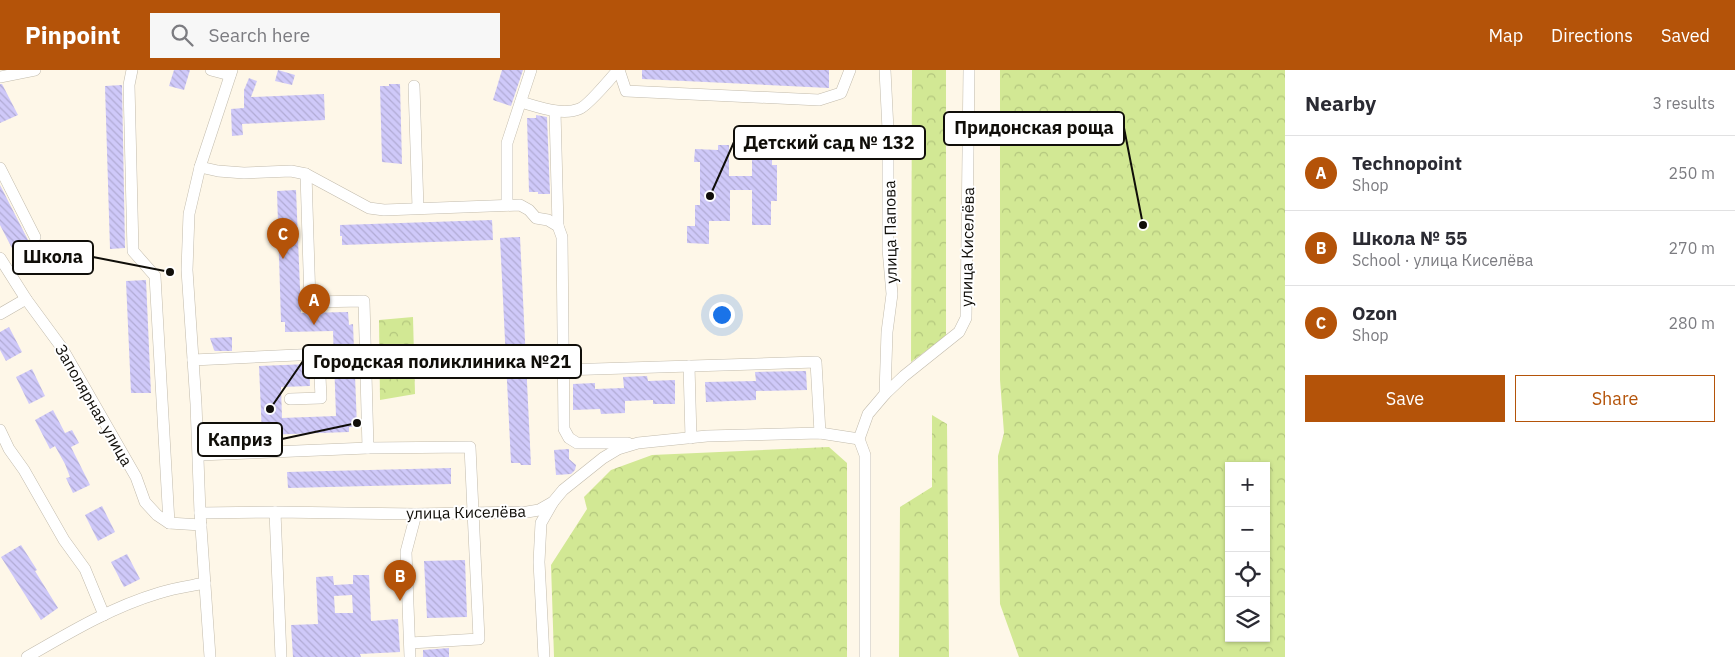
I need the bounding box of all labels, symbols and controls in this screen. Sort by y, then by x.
search box [150,13,500,58]
text: Pinpoint [25,19,120,51]
icon: search [168,21,196,49]
text: Search here [208,23,310,47]
text: Map [1488,24,1523,47]
text: Directions [1551,24,1633,47]
text: Saved [1661,24,1710,47]
text: Nearby [1305,89,1376,117]
text: 3 results [1652,93,1715,113]
callout: Придонская роща [944,112,1124,145]
text: Придонская роща [954,116,1114,139]
callout: Детский сад № 132 [734,126,925,159]
text: Детский сад № 132 [744,131,914,154]
text: Technopoint [1352,151,1462,175]
text: A [1316,163,1326,183]
text: 250 m [1668,163,1715,183]
text: Shop [1352,175,1389,195]
street label: улица Папова [879,180,901,284]
street label: улица Киселёва [956,186,978,307]
pin: C [267,218,299,259]
text: Школа № 55 [1352,226,1467,250]
text: B [1316,238,1326,258]
text: 270 m [1668,238,1715,258]
callout: Школа [13,241,93,274]
text: Школа [23,245,83,268]
text: School · улица Киселёва [1352,250,1533,270]
pin: A [298,284,330,325]
text: Ozon [1352,301,1397,325]
your location [709,302,735,328]
text: C [1316,313,1326,333]
text: 280 m [1668,313,1715,333]
text: Shop [1352,325,1389,345]
street label: Заполярная улица [51,340,137,470]
callout: Городская поликлиника №21 [303,345,581,378]
text: Городская поликлиника №21 [313,350,571,373]
button: Save [1305,375,1505,422]
button: Share [1515,375,1715,422]
callout: Каприз [198,423,282,456]
text: Каприз [208,428,272,451]
map controls [1225,462,1270,642]
button: + [1225,462,1270,507]
street label: улица Киселёва [406,501,527,523]
button: − [1225,507,1270,552]
button: locate [1225,552,1270,597]
pin: B [384,560,416,601]
button: layers [1225,597,1270,642]

